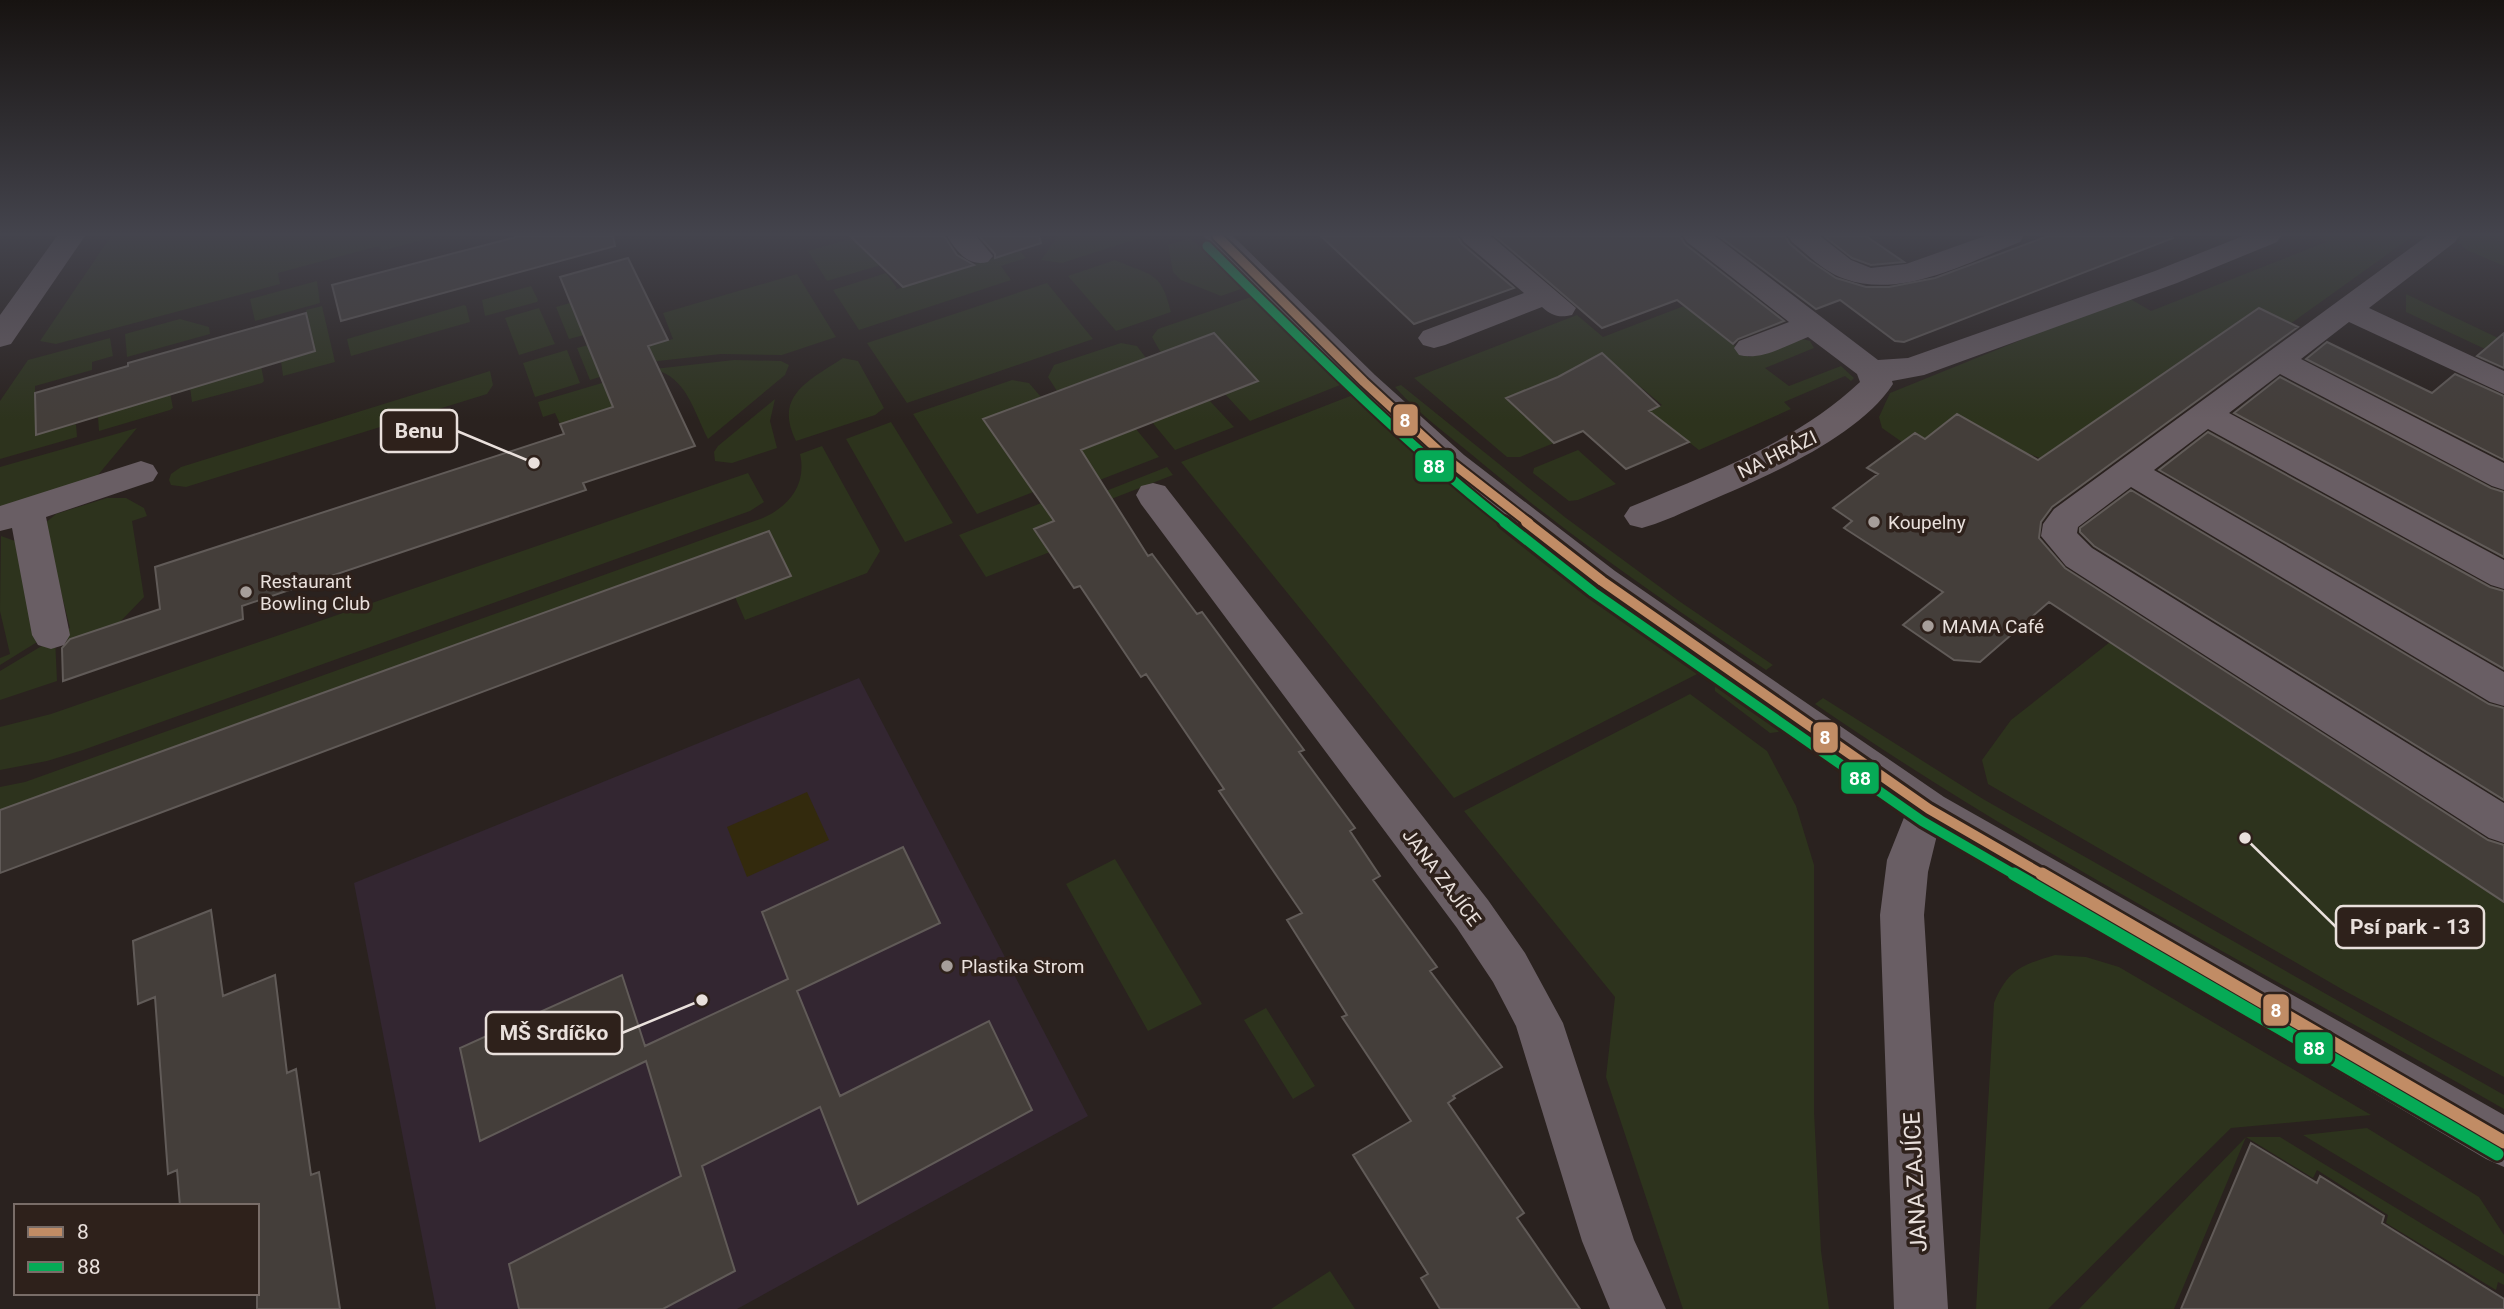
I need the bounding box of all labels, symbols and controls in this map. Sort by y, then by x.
line badge: 8 [1392,403,1419,437]
text: 8 [1400,409,1411,432]
callout: Benu [381,410,457,452]
text: Benu [395,419,443,443]
street label: NA HRÁZI [1734,425,1820,483]
line badge: 88 [1414,449,1455,483]
text: 88 [1423,455,1445,478]
place label: Koupelny [1888,511,1966,534]
marker: Koupelny [1866,514,1882,530]
place label: Restaurant Bowling Club [260,570,370,615]
marker: Restaurant Bowling Club [238,584,254,600]
place label: MAMA Café [1942,615,2044,638]
marker: MAMA Café [1920,618,1936,634]
line badge: 8 [1812,721,1839,754]
text: 8 [1820,726,1831,749]
line badge: 88 [1840,761,1880,795]
text: 88 [1849,767,1871,790]
street label: JANA ZAJÍCE [1397,824,1486,931]
callout: Psí park - 13 [2336,906,2484,948]
text: Psí park - 13 [2350,915,2470,939]
place label: Plastika Strom [961,955,1085,978]
marker: Plastika Strom [939,958,955,974]
line badge: 8 [2262,993,2290,1027]
text: 8 [2271,999,2282,1022]
callout: MŠ Srdíčko [486,1012,622,1054]
text: MŠ Srdíčko [500,1021,608,1045]
line badge: 88 [2294,1031,2334,1065]
text: 88 [2303,1037,2325,1060]
street label: JANA ZAJÍCE [1897,1111,1933,1253]
legend [14,1204,259,1295]
text: 8 [77,1220,89,1244]
text: 88 [77,1255,101,1279]

